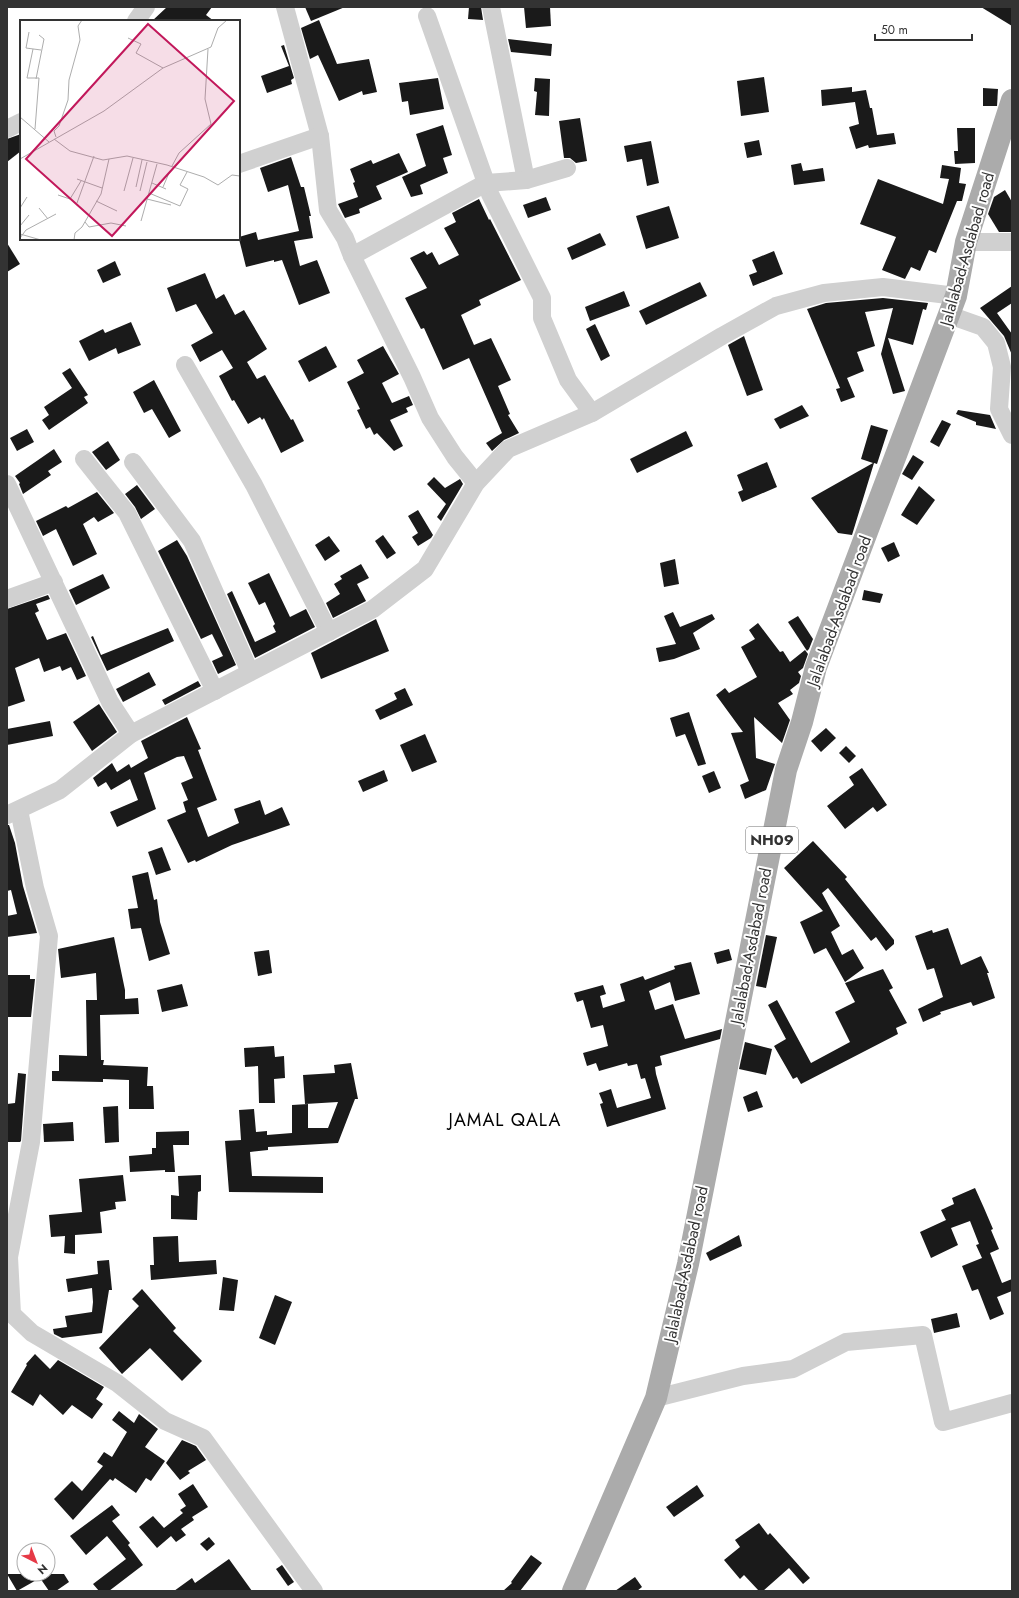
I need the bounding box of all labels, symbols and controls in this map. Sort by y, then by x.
scale bar [875,16,972,42]
inset map [20,20,240,240]
text: 50 m [881,21,908,39]
street label: Jalalabad-Asdabad road [933,169,1000,330]
street label: Jalalabad-Asdabad road [800,532,877,691]
road number: NH09 [746,827,798,853]
street label: Jalalabad-Asdabad road [724,866,777,1028]
district label: JAMAL QALA [447,1107,561,1133]
street label: Jalalabad-Asdabad road [658,1184,714,1346]
north arrow [16,1542,56,1582]
text: N [34,1561,51,1578]

